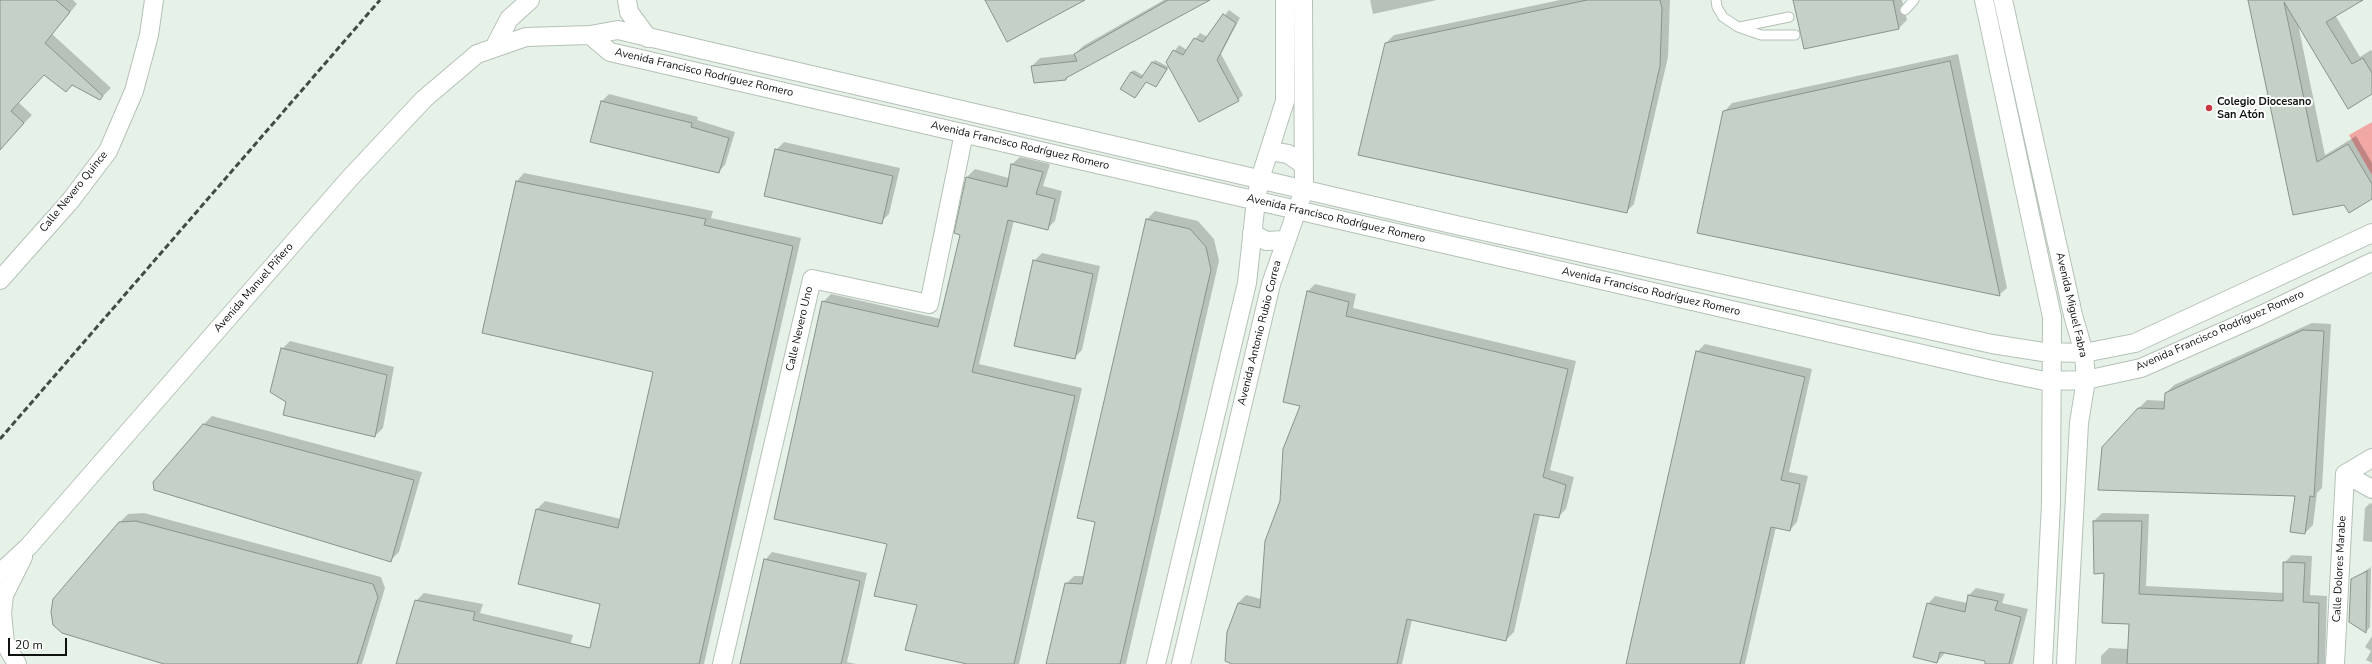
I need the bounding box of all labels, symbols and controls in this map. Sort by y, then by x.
street label: Avenida Francisco Rodríguez Romero [613,46,795,100]
place label: Colegio Diocesano San Atón [2217,95,2311,121]
marker: Colegio Diocesano San Atón [2204,103,2214,113]
street label: Avenida Francisco Rodríguez Romero [929,119,1111,173]
street label: Calle Nevero Quince [37,149,111,235]
street label: Avenida Francisco Rodríguez Romero [1245,192,1427,246]
street label: Avenida Manuel Piñero [212,241,296,335]
street label: Avenida Miguel Fabra [2052,251,2090,359]
street label: Avenida Antonio Rubio Correa [1236,259,1284,407]
street label: Avenida Francisco Rodríguez Romero [1560,265,1742,319]
street label: Calle Nevero Uno [784,285,816,373]
street label: Avenida Francisco Rodríguez Romero [2134,288,2306,374]
street label: Calle Dolores Marabe [2331,515,2349,623]
scale bar [10,630,69,656]
text: 20 m [15,637,43,653]

